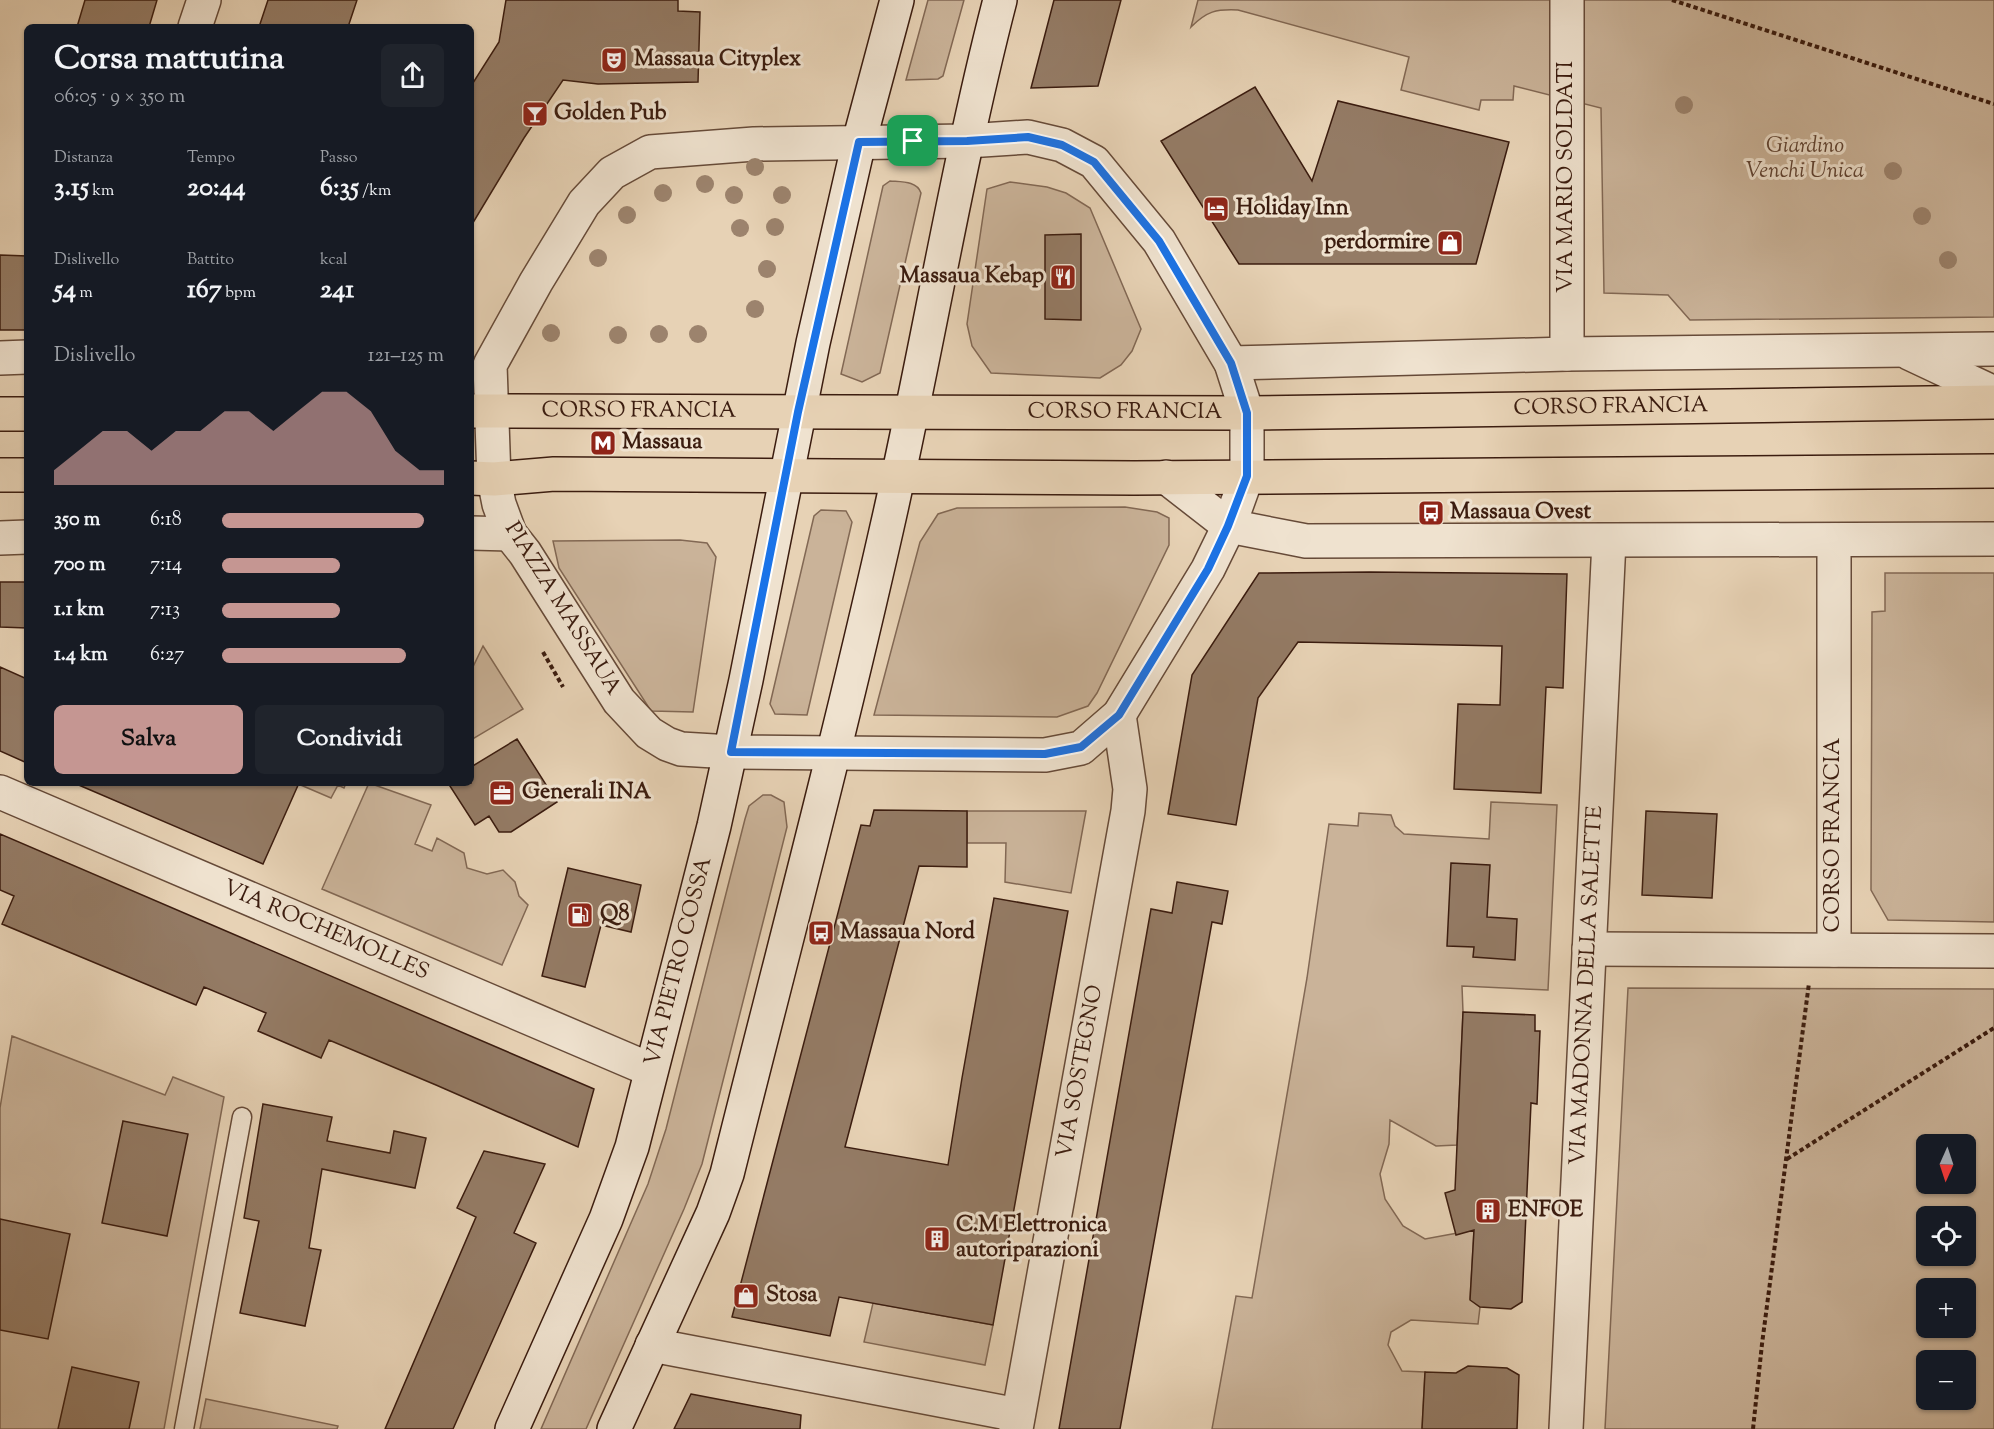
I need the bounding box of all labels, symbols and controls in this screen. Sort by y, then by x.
text: Corsa mattutina [54,36,284,84]
button: share [381,44,444,107]
place label: Massaua Cityplex [634,44,801,76]
theatre icon: Massaua Cityplex [599,45,629,75]
street label: VIA MARIO SOLDATI [1551,61,1583,293]
text: 06:05 · 9 × 350 m [54,83,185,112]
place label: Golden Pub [554,98,667,130]
bar icon: Golden Pub [520,99,550,129]
pin [887,115,938,166]
icon: arrive [896,124,929,157]
park label: Giardino Venchi Unica [1746,131,1864,188]
text: Distanza [54,147,113,170]
text: Tempo [187,147,235,170]
text: Passo [320,147,358,170]
text: 3.15 [54,170,89,207]
text: 20:44 [187,170,246,207]
text: 6:35 [320,170,359,207]
text: km [89,180,114,203]
text: /km [359,180,391,203]
place label: Holiday Inn [1236,193,1349,225]
hotel icon: Holiday Inn [1201,194,1231,224]
place label: perdormire [1324,227,1430,259]
shop icon: perdormire [1435,228,1465,258]
text: Dislivello [54,249,119,272]
text: Battito [187,249,234,272]
text: kcal [320,249,348,272]
place label: Massaua Kebap [900,261,1044,293]
restaurant icon: Massaua Kebap [1048,262,1078,292]
text: 54 [54,272,76,309]
text: 167 [187,272,222,309]
text: 241 [320,272,354,309]
text: m [76,282,93,305]
text: bpm [222,282,256,305]
text: Dislivello [54,342,136,371]
text: 121–125 m [368,342,444,371]
street label: CORSO FRANCIA [1513,390,1709,425]
street label: CORSO FRANCIA [542,395,737,428]
street label: CORSO FRANCIA [1028,396,1223,429]
place label: Massaua [622,427,703,459]
metro station icon: Massaua [588,428,618,458]
place label: Massaua Ovest [1450,497,1592,529]
bus stop icon: Massaua Ovest [1416,498,1446,528]
text: 350 m [54,506,100,535]
text: 6:18 [150,506,182,535]
street label: PIAZZA MASSAUA [496,516,628,702]
text: 700 m [54,551,106,580]
text: 7:14 [150,551,182,580]
text: 1.1 km [54,596,104,625]
text: 7:13 [150,596,180,625]
text: 1.4 km [54,641,108,670]
text: 6:27 [150,641,184,670]
button: Salva [54,705,243,774]
button: Condividi [255,705,444,774]
street label: CORSO FRANCIA [1818,737,1850,932]
place label: Generali INA [522,777,651,809]
office icon: Generali INA [487,778,517,808]
street label: VIA MADONNA DELLA SALETTE [1563,805,1612,1166]
street label: VIA PIETRO COSSA [637,854,721,1070]
street label: VIA ROCHEMOLLES [217,873,434,989]
place label: Q8 [600,899,629,931]
fuel station icon: Q8 [565,900,595,930]
place label: Massaua Nord [840,917,976,949]
bus stop icon: Massaua Nord [806,918,836,948]
street label: VIA SOSTEGNO [1049,983,1112,1161]
north arrow [1916,1134,1976,1194]
map controls [1916,1134,1976,1410]
place label: ENFOE [1508,1195,1584,1227]
building icon: ENFOE [1473,1196,1503,1226]
button: locate [1916,1206,1976,1266]
place label: C.M Elettronica autoriparazioni [956,1210,1108,1267]
building icon: C.M Elettronica autoriparazioni [922,1224,952,1254]
button: + [1916,1278,1976,1338]
place label: Stosa [766,1280,818,1312]
shop icon: Stosa [731,1281,761,1311]
button: − [1916,1350,1976,1410]

